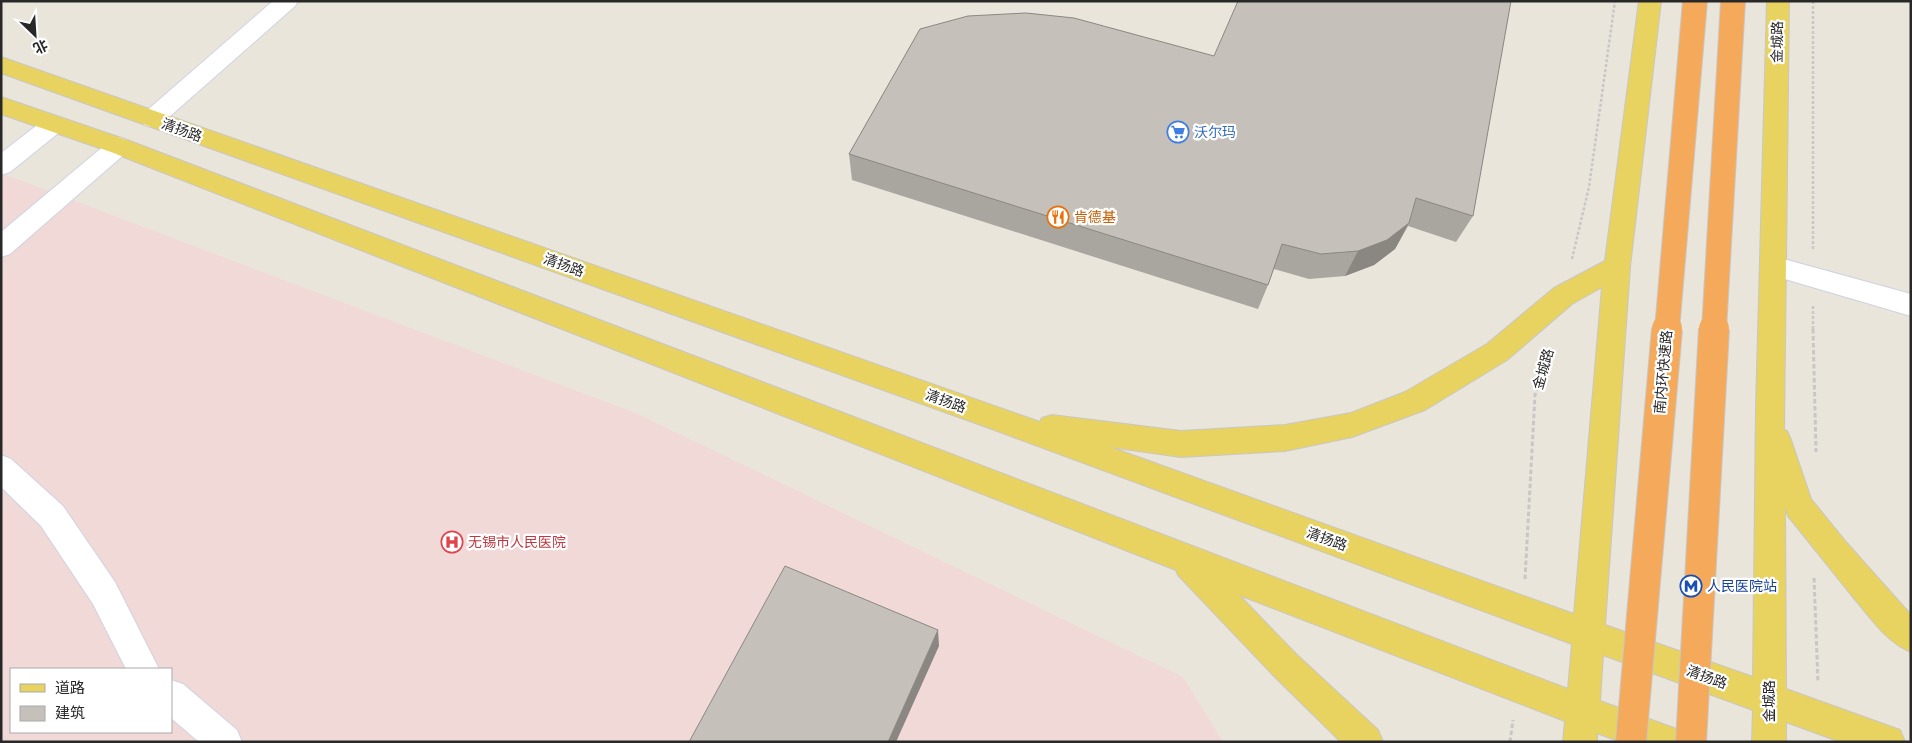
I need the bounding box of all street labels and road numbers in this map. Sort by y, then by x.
street label: 金城路 [1769,21,1785,63]
street label: 清扬路 [160,115,204,145]
street label: 清扬路 [542,250,586,280]
street label: 南内环快速路 [1651,329,1675,415]
street label: 金城路 [1530,347,1556,391]
street label: 清扬路 [924,386,968,416]
street label: 清扬路 [1305,524,1349,554]
street label: 清扬路 [1685,662,1729,692]
street label: 金城路 [1761,680,1777,722]

